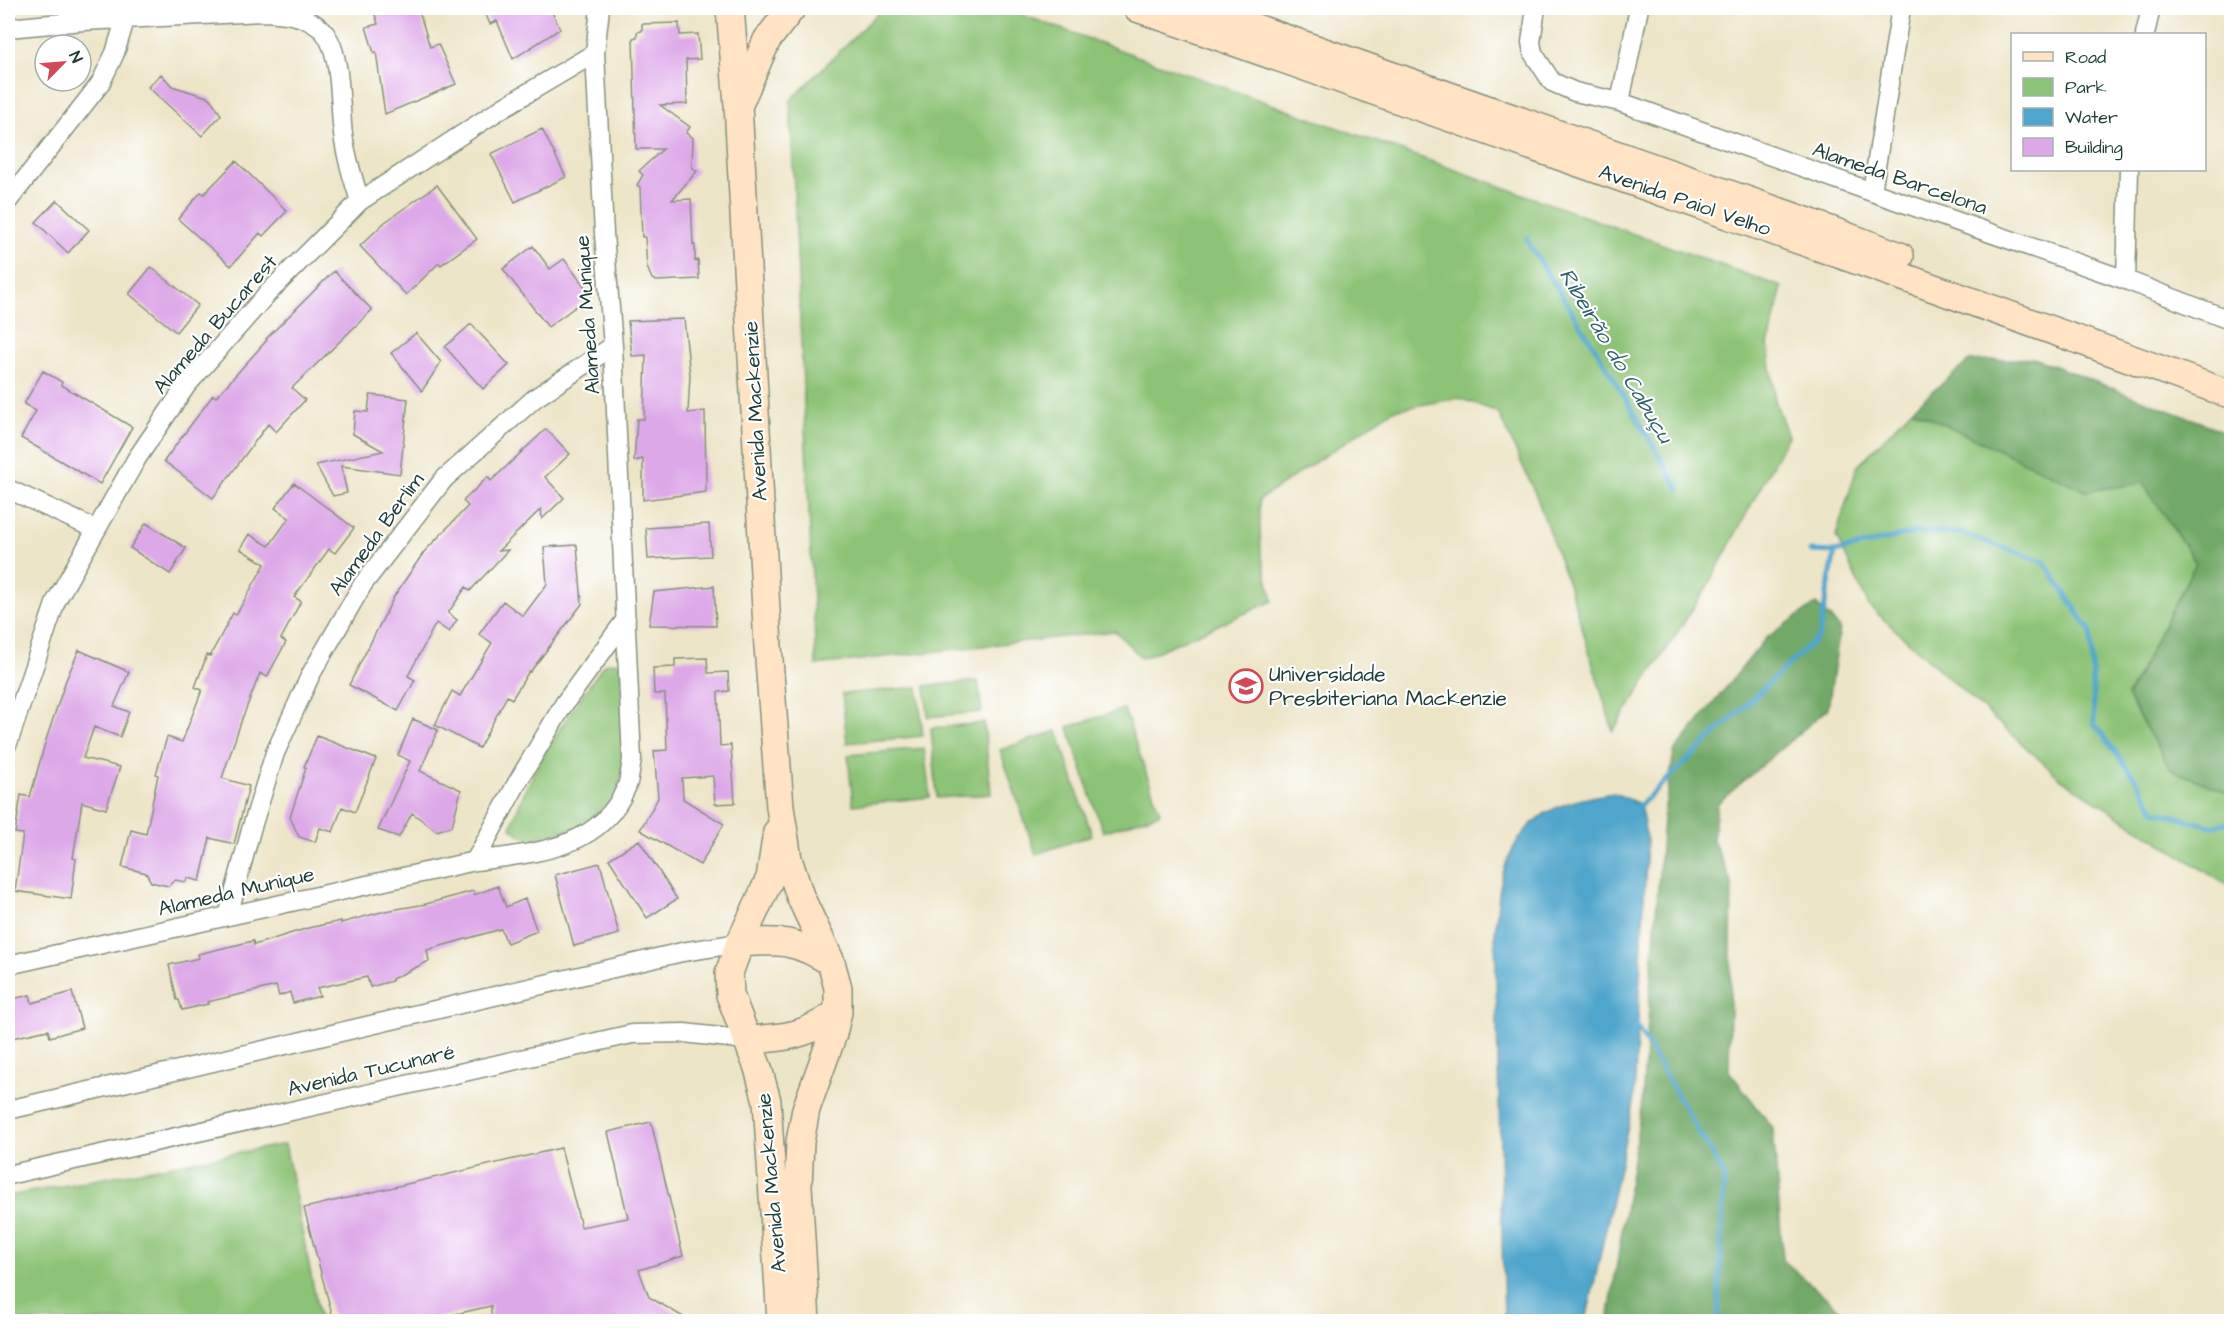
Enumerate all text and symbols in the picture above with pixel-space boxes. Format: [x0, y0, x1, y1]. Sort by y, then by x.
north arrow [33, 33, 93, 93]
legend [2011, 33, 2206, 171]
text: Road [2065, 45, 2106, 70]
text: N [64, 48, 88, 66]
text: Park [2065, 75, 2107, 100]
text: Water [2065, 105, 2118, 130]
street label: Alameda Barcelona [1809, 135, 1991, 222]
text: Building [2065, 135, 2123, 161]
street label: Avenida Paiol Velho [1595, 157, 1775, 244]
street label: Alameda Munique [567, 234, 608, 396]
street label: Alameda Bucarest [147, 248, 285, 400]
water label: Ribeirão do Cabuçu [1551, 263, 1681, 451]
street label: Avenida Mackenzie [736, 320, 775, 502]
street label: Alameda Berlim [322, 466, 431, 602]
place label: Universidade Presbiteriana Mackenzie [1269, 660, 1507, 713]
school or university icon: Universidade Presbiteriana Mackenzie [1228, 668, 1264, 704]
street label: Alameda Munique [155, 859, 317, 924]
street label: Avenida Tucunaré [285, 1037, 458, 1104]
street label: Avenida Mackenzie [749, 1092, 794, 1274]

